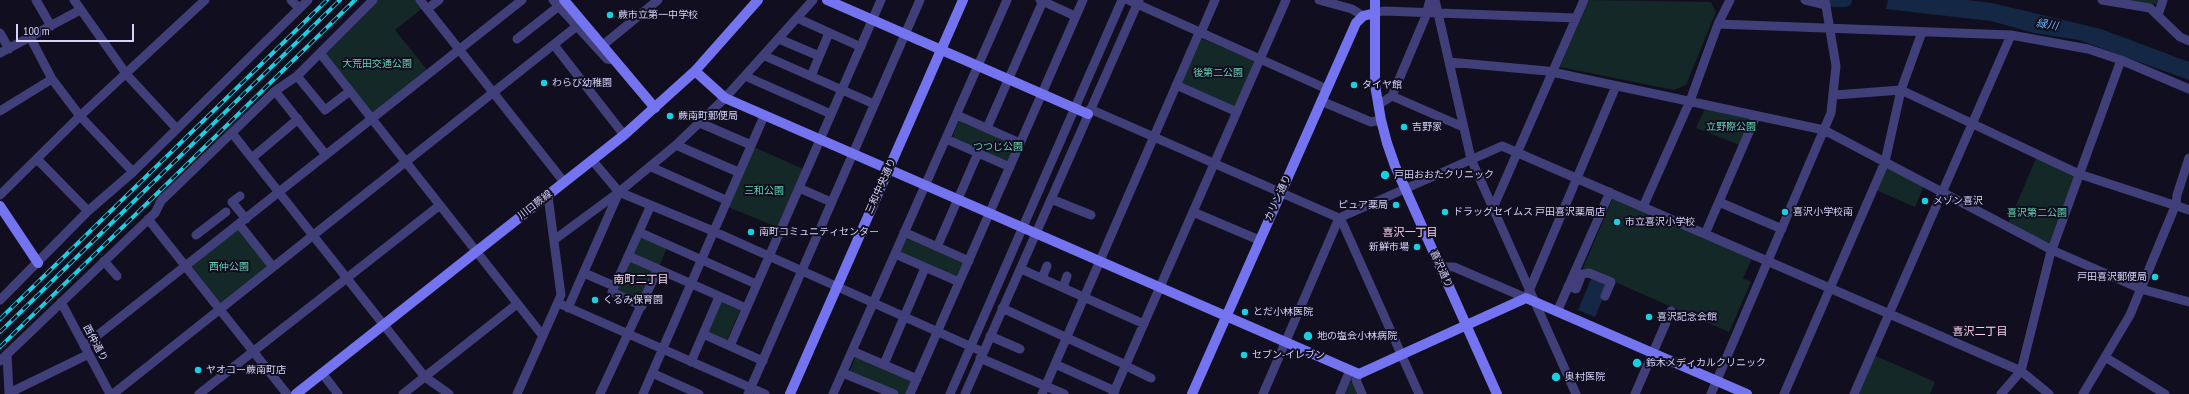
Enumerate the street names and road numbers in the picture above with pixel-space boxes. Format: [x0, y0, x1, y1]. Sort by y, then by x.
street label: 三和中央通り [863, 156, 899, 216]
street label: カリン通り [1262, 173, 1294, 223]
street label: 川口蕨線 [516, 188, 554, 222]
street label: 喜沢通り [1427, 248, 1455, 290]
street label: 西仲通り [80, 323, 110, 363]

